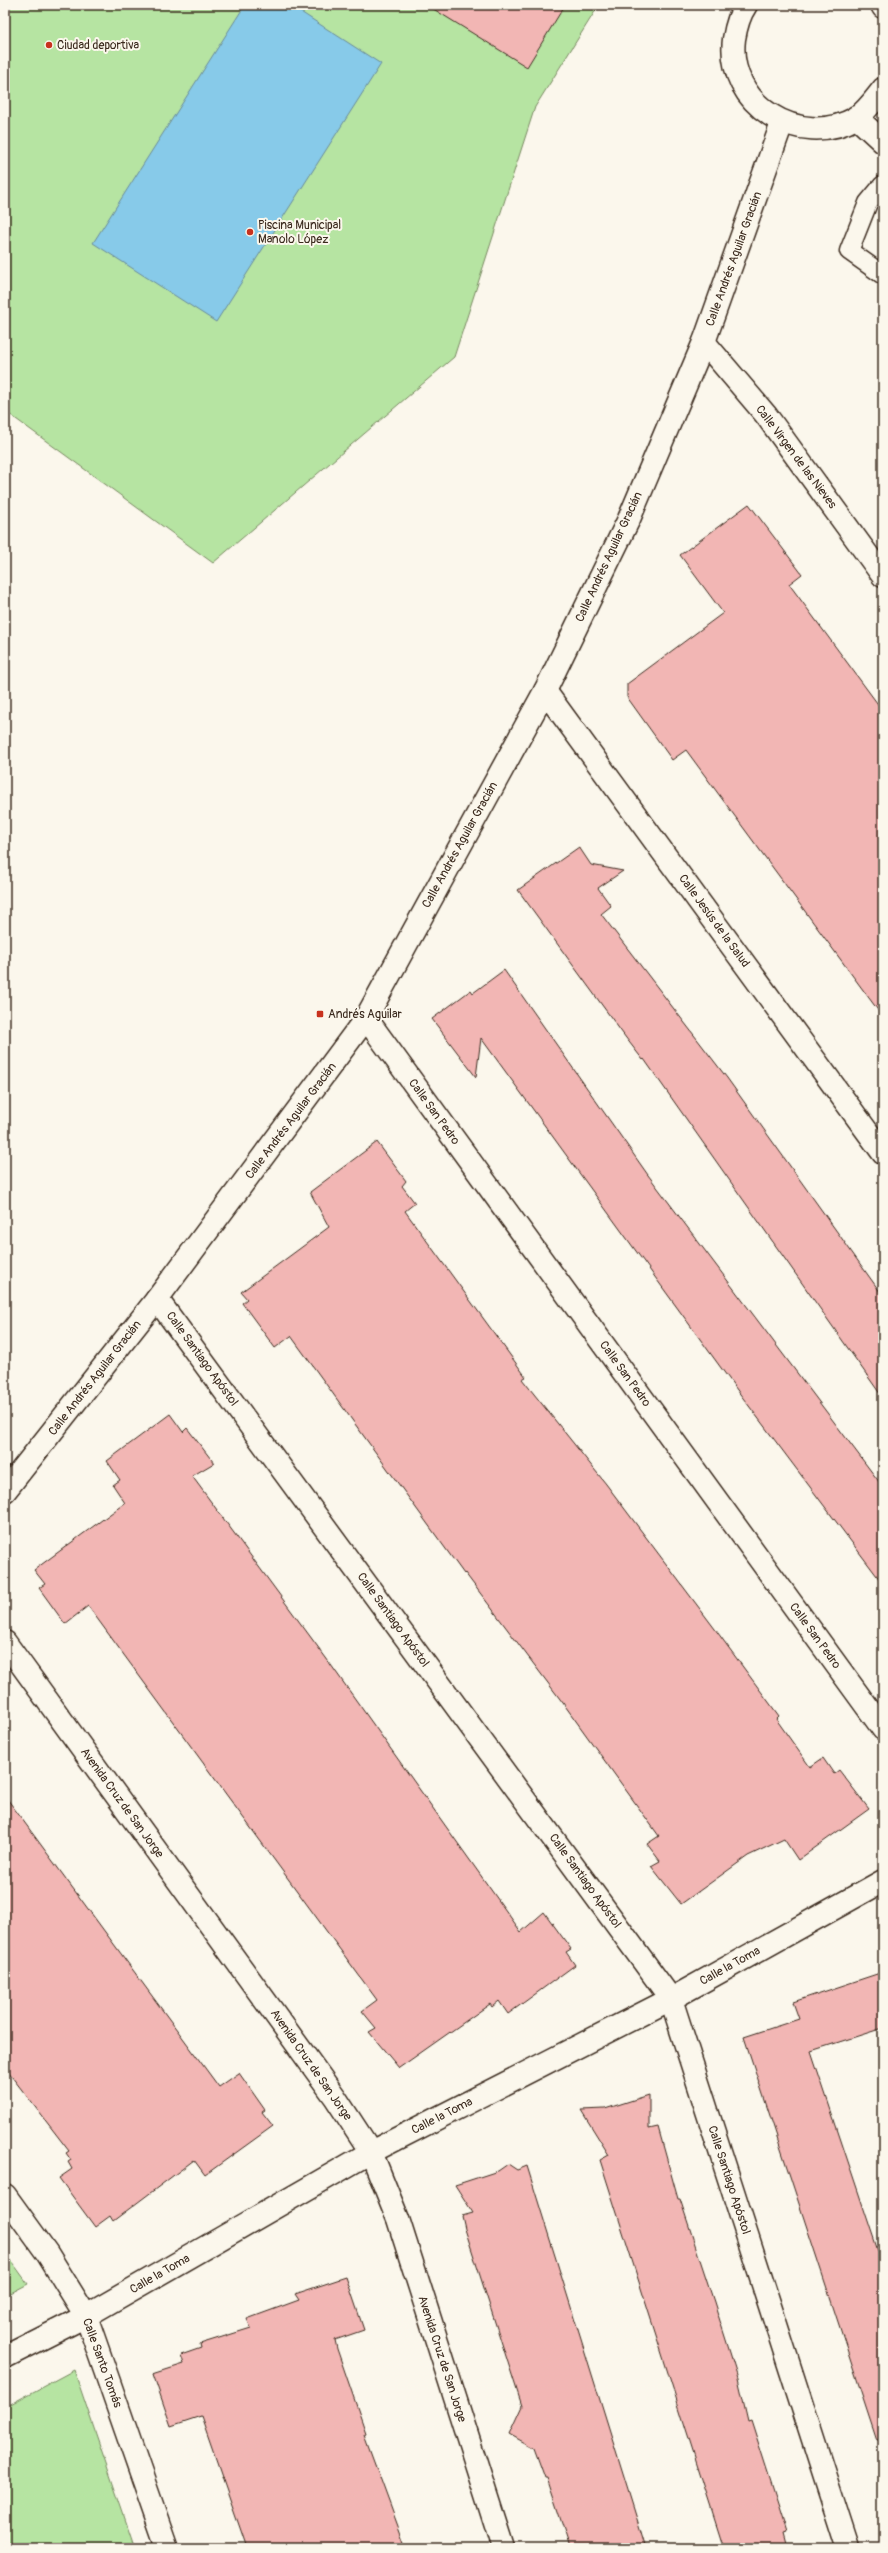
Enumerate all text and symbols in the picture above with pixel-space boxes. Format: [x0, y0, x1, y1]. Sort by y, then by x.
place label: Ciudad deportiva [57, 38, 140, 53]
marker: Ciudad deportiva [44, 40, 54, 50]
street label: Calle Andrés Aguilar Gracián [703, 189, 765, 328]
place label: Piscina Municipal Manolo López [258, 218, 341, 247]
marker: Piscina Municipal Manolo López [245, 227, 255, 237]
street label: Calle Virgen de las Nieves [752, 402, 840, 512]
street label: Calle Andrés Aguilar Gracián [572, 489, 646, 625]
street label: Calle Andrés Aguilar Gracián [419, 779, 501, 911]
street label: Calle Jesús de la Salud [675, 872, 753, 971]
place label: Andrés Aguilar [328, 1007, 403, 1022]
marker: Andrés Aguilar [315, 1009, 325, 1019]
street label: Calle Andrés Aguilar Gracián [242, 1060, 340, 1182]
street label: Calle San Pedro [405, 1076, 463, 1148]
street label: Calle Santiago Apóstol [163, 1309, 241, 1409]
street label: Calle Andrés Aguilar Gracián [45, 1317, 145, 1439]
street label: Calle San Pedro [596, 1338, 654, 1410]
street label: Calle Santiago Apóstol [354, 1570, 432, 1670]
street label: Calle San Pedro [786, 1600, 844, 1672]
street label: Avenida Cruz de San Jorge [77, 1745, 167, 1861]
street label: Calle Santiago Apóstol [546, 1831, 624, 1931]
street label: Calle la Toma [697, 1943, 763, 1989]
street label: Avenida Cruz de San Jorge [267, 2007, 355, 2124]
street label: Calle la Toma [409, 2094, 475, 2138]
street label: Calle Santiago Apóstol [704, 2124, 754, 2236]
street label: Calle la Toma [127, 2251, 193, 2297]
street label: Avenida Cruz de San Jorge [414, 2294, 470, 2424]
street label: Calle Santo Tomás [79, 2316, 125, 2410]

